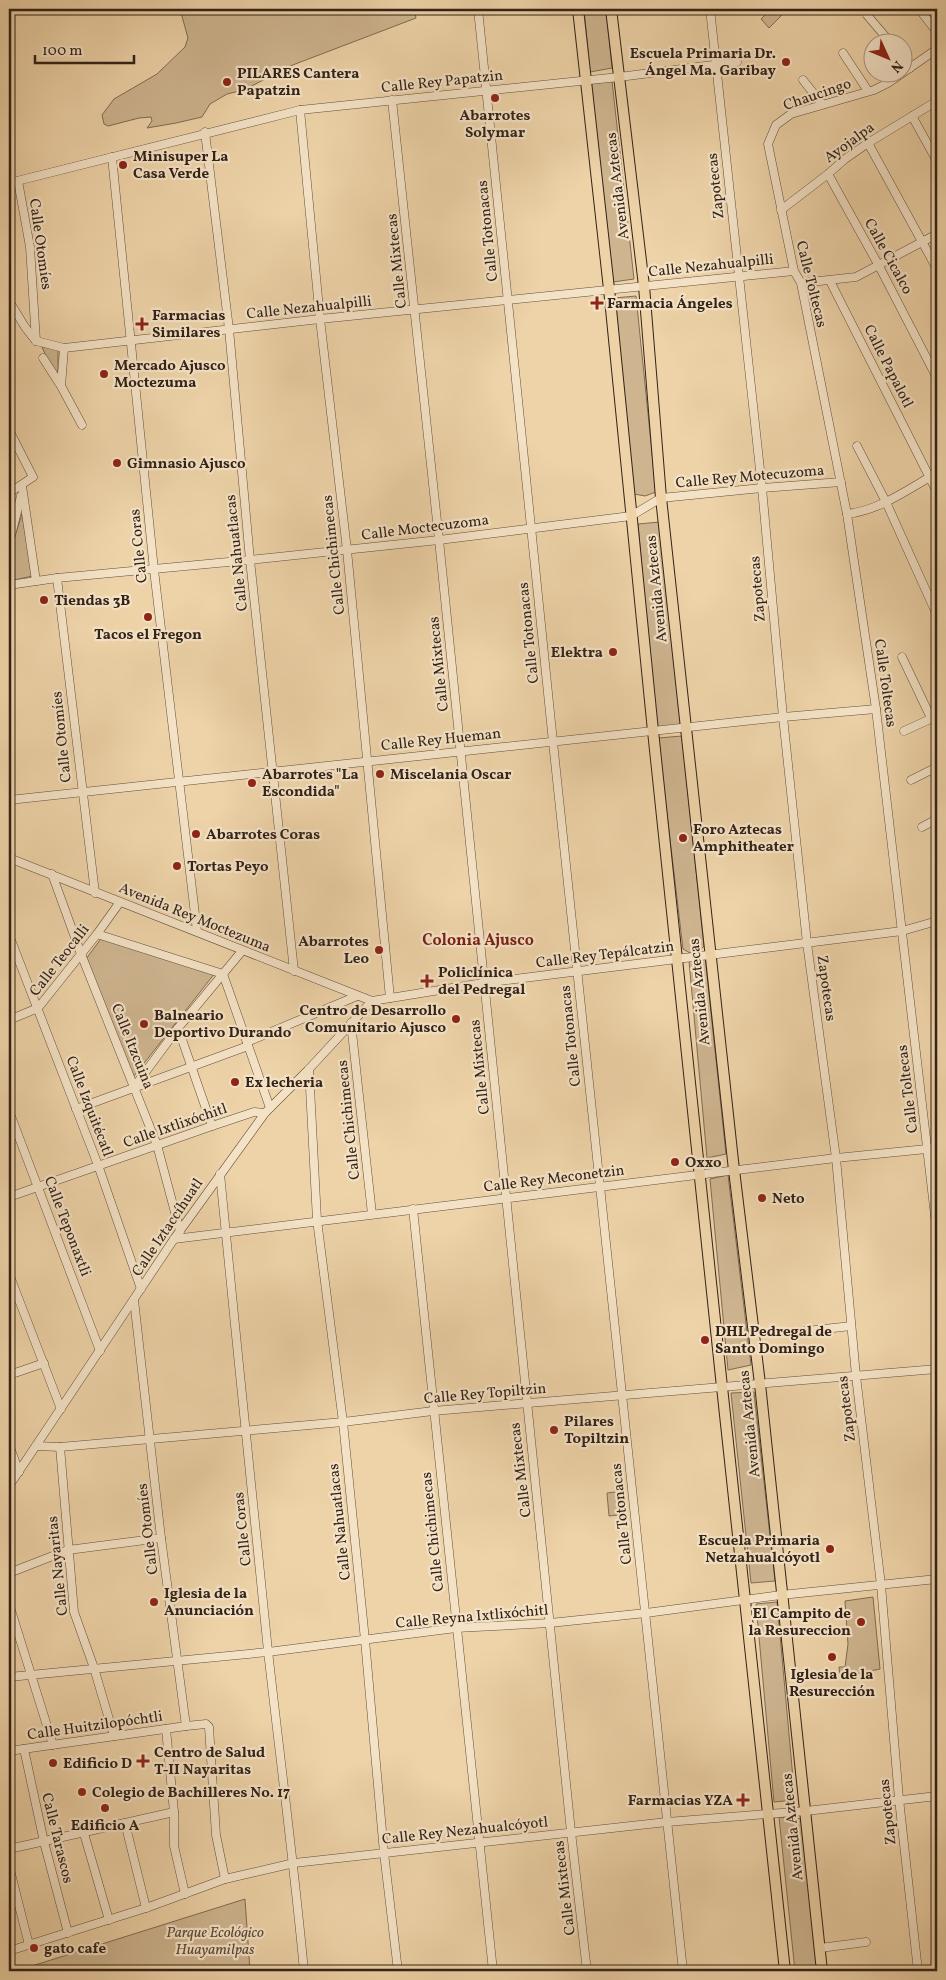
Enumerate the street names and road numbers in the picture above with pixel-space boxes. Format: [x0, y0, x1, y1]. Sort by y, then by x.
street label: Calle Rey Papatzin [380, 66, 504, 99]
street label: Chaucingo [781, 74, 854, 117]
street label: Ayojalpa [820, 118, 879, 169]
street label: Avenida Aztecas [601, 131, 635, 241]
street label: Zapotecas [703, 152, 730, 220]
street label: Calle Totonacas [473, 179, 504, 283]
street label: Calle Otomíes [23, 197, 56, 291]
street label: Calle Mixtecas [382, 212, 413, 309]
street label: Calle Cicalco [858, 215, 917, 299]
street label: Calle Toltecas [790, 239, 831, 330]
street label: Calle Nezahualpilli [648, 249, 775, 283]
street label: Calle Nezahualpilli [246, 291, 373, 325]
street label: Calle Papalotl [858, 321, 918, 412]
street label: Calle Rey Motecuzoma [675, 461, 825, 494]
street label: Calle Nahuatlacas [221, 493, 254, 612]
street label: Calle Chichimecas [318, 494, 351, 616]
street label: Calle Coras [125, 508, 154, 584]
street label: Calle Moctecuzoma [360, 510, 490, 547]
street label: Avenida Aztecas [641, 534, 674, 644]
street label: Zapotecas [745, 555, 772, 623]
street label: Calle Totonacas [514, 581, 545, 685]
street label: Calle Mixtecas [424, 615, 455, 712]
street label: Calle Toltecas [868, 638, 901, 729]
street label: Calle Otomíes [47, 690, 78, 784]
street label: Calle Rey Hueman [380, 724, 502, 757]
street label: Avenida Rey Moctezuma [115, 878, 273, 958]
street label: Calle Teocalli [25, 920, 95, 1001]
street label: Calle Rey Tepálcatzin [535, 937, 676, 974]
street label: Avenida Aztecas [684, 937, 717, 1047]
street label: Zapotecas [811, 954, 841, 1023]
street label: Calle Totonacas [556, 984, 587, 1088]
street label: Calle Itzcuina [105, 1001, 158, 1092]
street label: Calle Mixtecas [465, 1018, 496, 1115]
street label: Calle Toltecas [893, 1043, 924, 1134]
street label: Calle Izquitécatl [60, 1053, 117, 1160]
street label: Calle Chichimecas [333, 1059, 366, 1181]
street label: Calle Ixtlixóchitl [121, 1099, 230, 1154]
street label: Calle Rey Meconetzin [483, 1160, 626, 1199]
street label: Calle Teponaxtli [38, 1173, 95, 1280]
street label: Calle Iztaccíhuatl [128, 1175, 209, 1281]
street label: Avenida Aztecas [734, 1369, 767, 1479]
street label: Zapotecas [833, 1375, 862, 1443]
street label: Calle Rey Topiltzin [423, 1379, 547, 1410]
street label: Calle Mixtecas [505, 1421, 538, 1518]
street label: Calle Nahuatlacas [324, 1462, 357, 1581]
street label: Calle Totonacas [607, 1462, 638, 1566]
street label: Calle Chichimecas [417, 1471, 450, 1593]
street label: Calle Otomíes [132, 1482, 165, 1576]
street label: Calle Coras [229, 1491, 258, 1567]
street label: Calle Nayaritas [43, 1515, 74, 1617]
street label: Calle Reyna Ixtlixóchitl [395, 1600, 549, 1635]
street label: Calle Huitzilopóchtli [26, 1707, 164, 1746]
street label: Avenida Aztecas [777, 1772, 810, 1882]
street label: Zapotecas [875, 1778, 902, 1846]
street label: Calle Tarascos [35, 1791, 78, 1886]
street label: Calle Rey Nezahualcóyotl [381, 1812, 549, 1851]
street label: Calle Mixtecas [549, 1839, 582, 1936]

